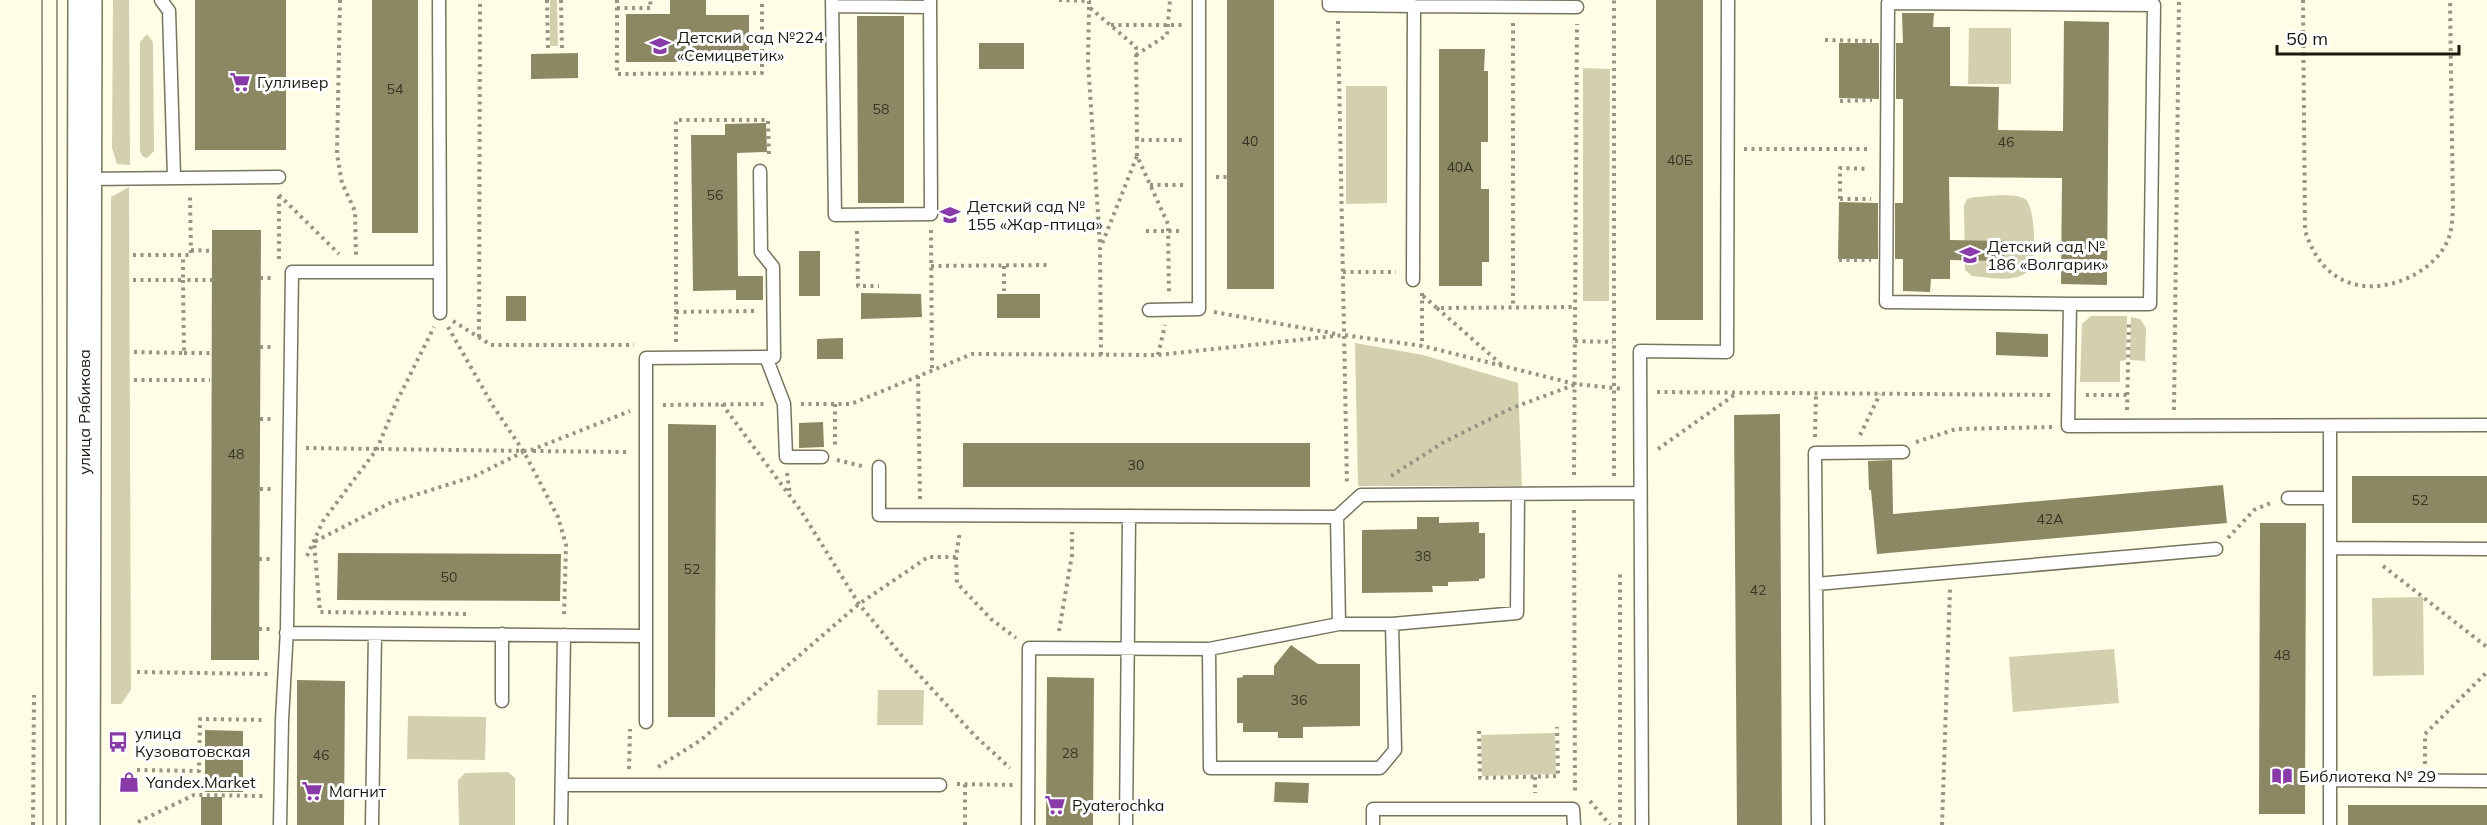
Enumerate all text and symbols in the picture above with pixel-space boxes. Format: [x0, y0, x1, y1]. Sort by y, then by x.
scale bar [2277, 18, 2458, 56]
place label: Детский сад №224 «Семицветик» [677, 27, 824, 65]
text: 50 m [2286, 27, 2328, 50]
school or university icon: Детский сад №224 «Семицветик» [648, 34, 672, 58]
supermarket icon: Гулливер [228, 70, 252, 94]
place label: Гулливер [257, 72, 329, 92]
house number: 54 [387, 80, 404, 98]
house number: 58 [873, 100, 889, 118]
house number: 40 [1242, 132, 1258, 150]
house number: 46 [1998, 133, 2014, 151]
house number: 40Б [1667, 151, 1693, 169]
house number: 40А [1446, 158, 1474, 176]
house number: 56 [707, 186, 723, 204]
place label: Детский сад № 155 «Жар-птица» [967, 196, 1103, 234]
school or university icon: Детский сад № 155 «Жар-птица» [938, 203, 962, 227]
place label: Детский сад № 186 «Волгарик» [1987, 236, 2108, 274]
school or university icon: Детский сад № 186 «Волгарик» [1958, 243, 1982, 267]
street label: улица Рябикова [74, 349, 94, 475]
house number: 48 [228, 445, 244, 463]
house number: 30 [1128, 456, 1144, 474]
house number: 52 [2412, 491, 2428, 509]
house number: 42А [2036, 510, 2064, 528]
house number: 38 [1415, 547, 1431, 565]
house number: 52 [684, 560, 700, 578]
house number: 50 [441, 568, 457, 586]
house number: 42 [1750, 581, 1766, 599]
house number: 48 [2274, 646, 2290, 664]
house number: 36 [1291, 691, 1307, 709]
place label: улица Кузоватовская [135, 723, 251, 761]
bus stop icon: улица Кузоватовская [106, 730, 130, 754]
house number: 28 [1062, 744, 1078, 762]
house number: 46 [313, 746, 329, 764]
library icon: Библиотека № 29 [2270, 764, 2294, 788]
place label: Библиотека № 29 [2299, 766, 2436, 786]
shop icon: Yandex.Market [117, 770, 141, 794]
place label: Yandex.Market [145, 772, 256, 792]
supermarket icon: Магнит [300, 779, 324, 803]
place label: Магнит [329, 781, 387, 801]
supermarket icon: Pyaterochka [1043, 793, 1067, 817]
place label: Pyaterochka [1072, 795, 1164, 815]

